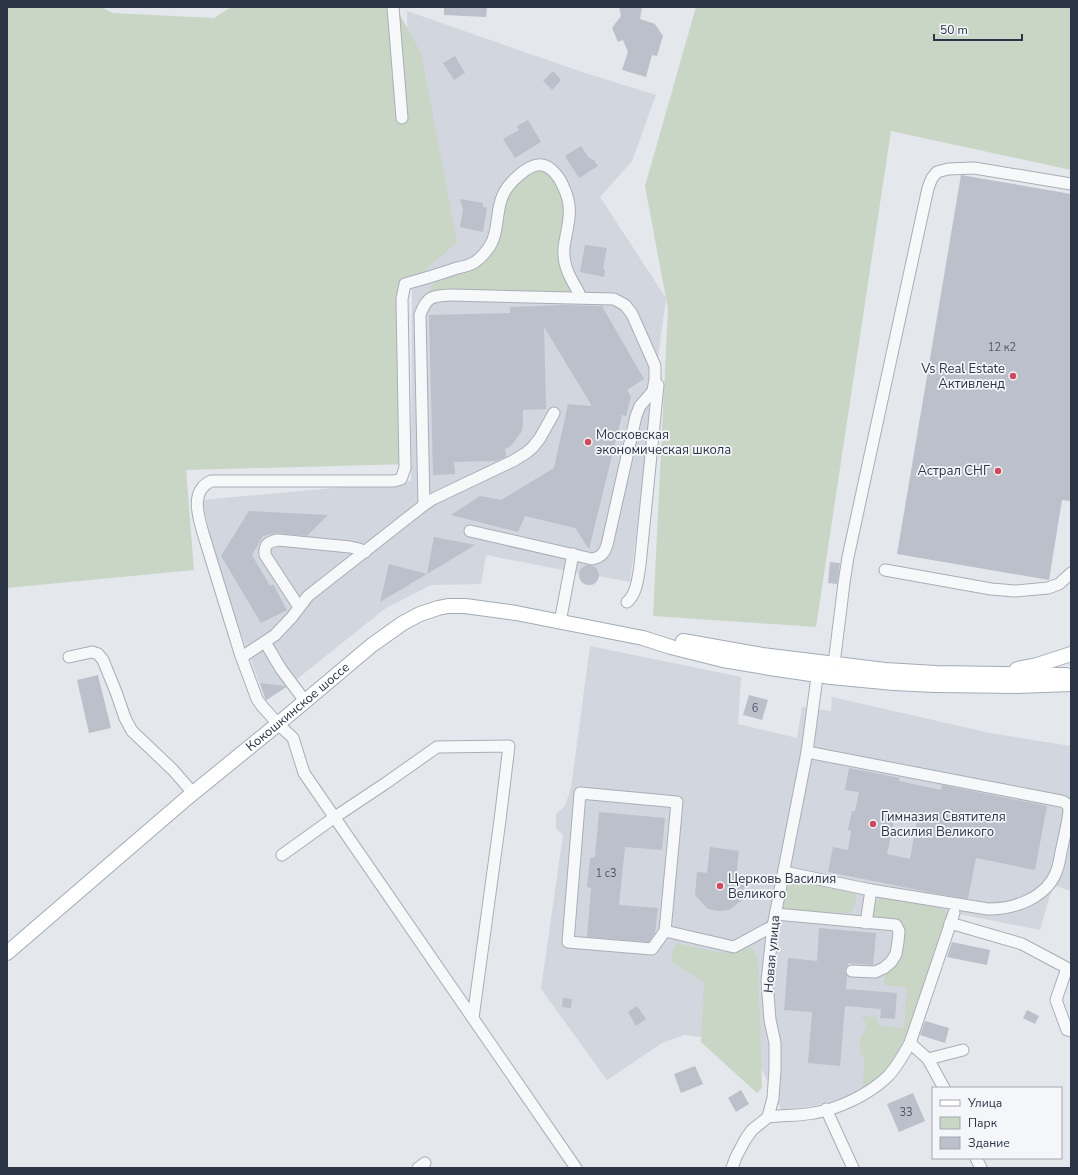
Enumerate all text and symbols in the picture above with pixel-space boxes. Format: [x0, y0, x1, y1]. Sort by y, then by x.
scale bar [934, 16, 1022, 42]
text: 50 m [940, 22, 968, 38]
house number: 12 к2 [988, 340, 1016, 355]
place label: Vs Real Estate Активленд [920, 360, 1005, 393]
marker: Vs Real Estate Активленд [1008, 371, 1018, 381]
place label: Московская экономическая школа [596, 426, 731, 459]
marker: Московская экономическая школа [583, 437, 593, 447]
place label: Астрал СНГ [917, 462, 990, 480]
marker: Астрал СНГ [993, 466, 1003, 476]
street label: Кокошкинское шоссе [242, 658, 354, 756]
house number: 6 [752, 701, 759, 716]
place label: Гимназия Святителя Василия Великого [881, 808, 1006, 841]
marker: Гимназия Святителя Василия Великого [868, 819, 878, 829]
house number: 1 с3 [595, 866, 617, 881]
place label: Церковь Василия Великого [728, 870, 836, 903]
marker: Церковь Василия Великого [715, 881, 725, 891]
street label: Новая улица [760, 914, 784, 994]
legend [932, 1087, 1062, 1159]
text: Улица [967, 1095, 1002, 1111]
house number: 33 [899, 1105, 913, 1120]
text: Парк [968, 1115, 998, 1131]
text: Здание [968, 1135, 1010, 1151]

